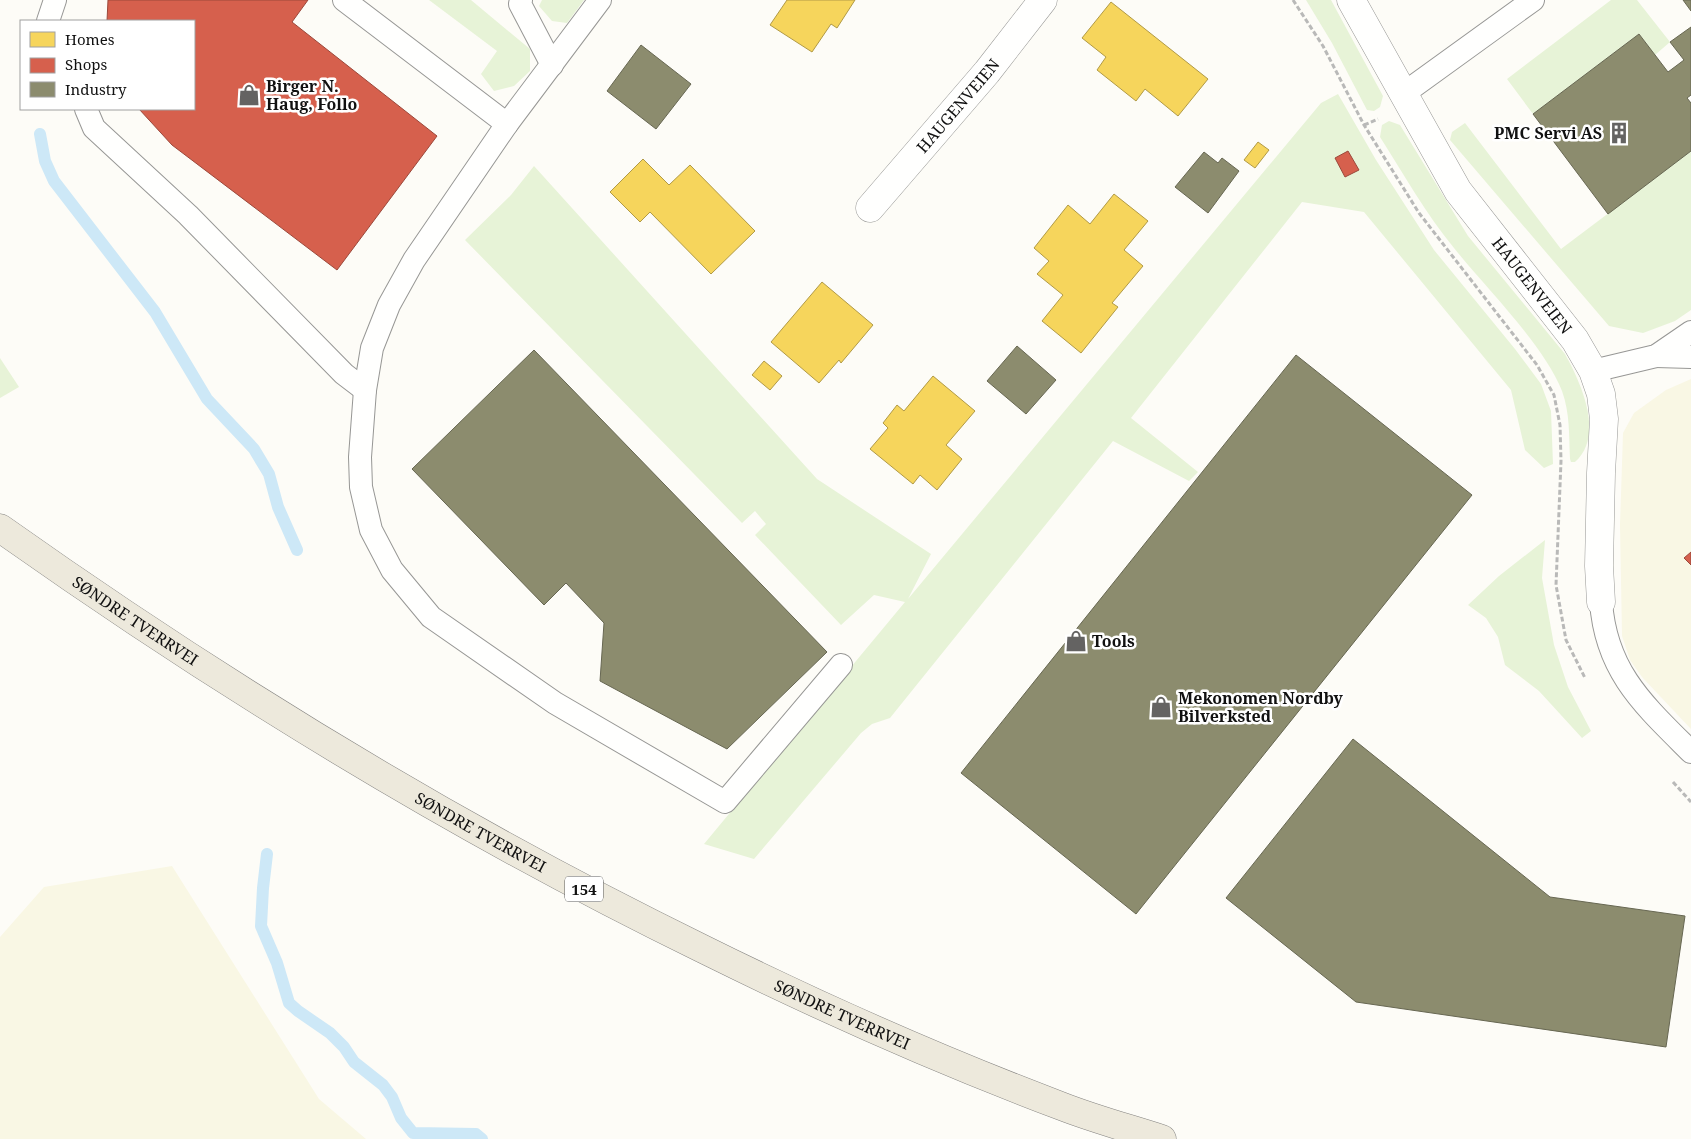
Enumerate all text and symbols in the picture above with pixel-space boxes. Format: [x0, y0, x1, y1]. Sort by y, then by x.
legend [20, 20, 195, 110]
text: Homes [65, 29, 115, 49]
text: Shops [65, 54, 108, 74]
street label: HAUGENVEIEN [911, 54, 1005, 157]
place label: Birger N. Haug, Follo [266, 75, 358, 115]
text: Industry [65, 79, 127, 99]
shop icon: Birger N. Haug, Follo [236, 82, 262, 108]
building icon: PMC Servi AS [1606, 120, 1632, 146]
place label: PMC Servi AS [1494, 122, 1602, 144]
street label: HAUGENVEIEN [1487, 232, 1577, 338]
street label: SØNDRE TVERRVEI [68, 571, 203, 671]
shop icon: Tools [1063, 628, 1089, 654]
place label: Tools [1092, 630, 1135, 652]
place label: Mekonomen Nordby Bilverksted [1178, 687, 1344, 727]
shop icon: Mekonomen Nordby Bilverksted [1148, 694, 1174, 720]
street label: SØNDRE TVERRVEI [411, 787, 550, 878]
road number: 154 [565, 876, 603, 902]
street label: SØNDRE TVERRVEI [771, 974, 913, 1055]

